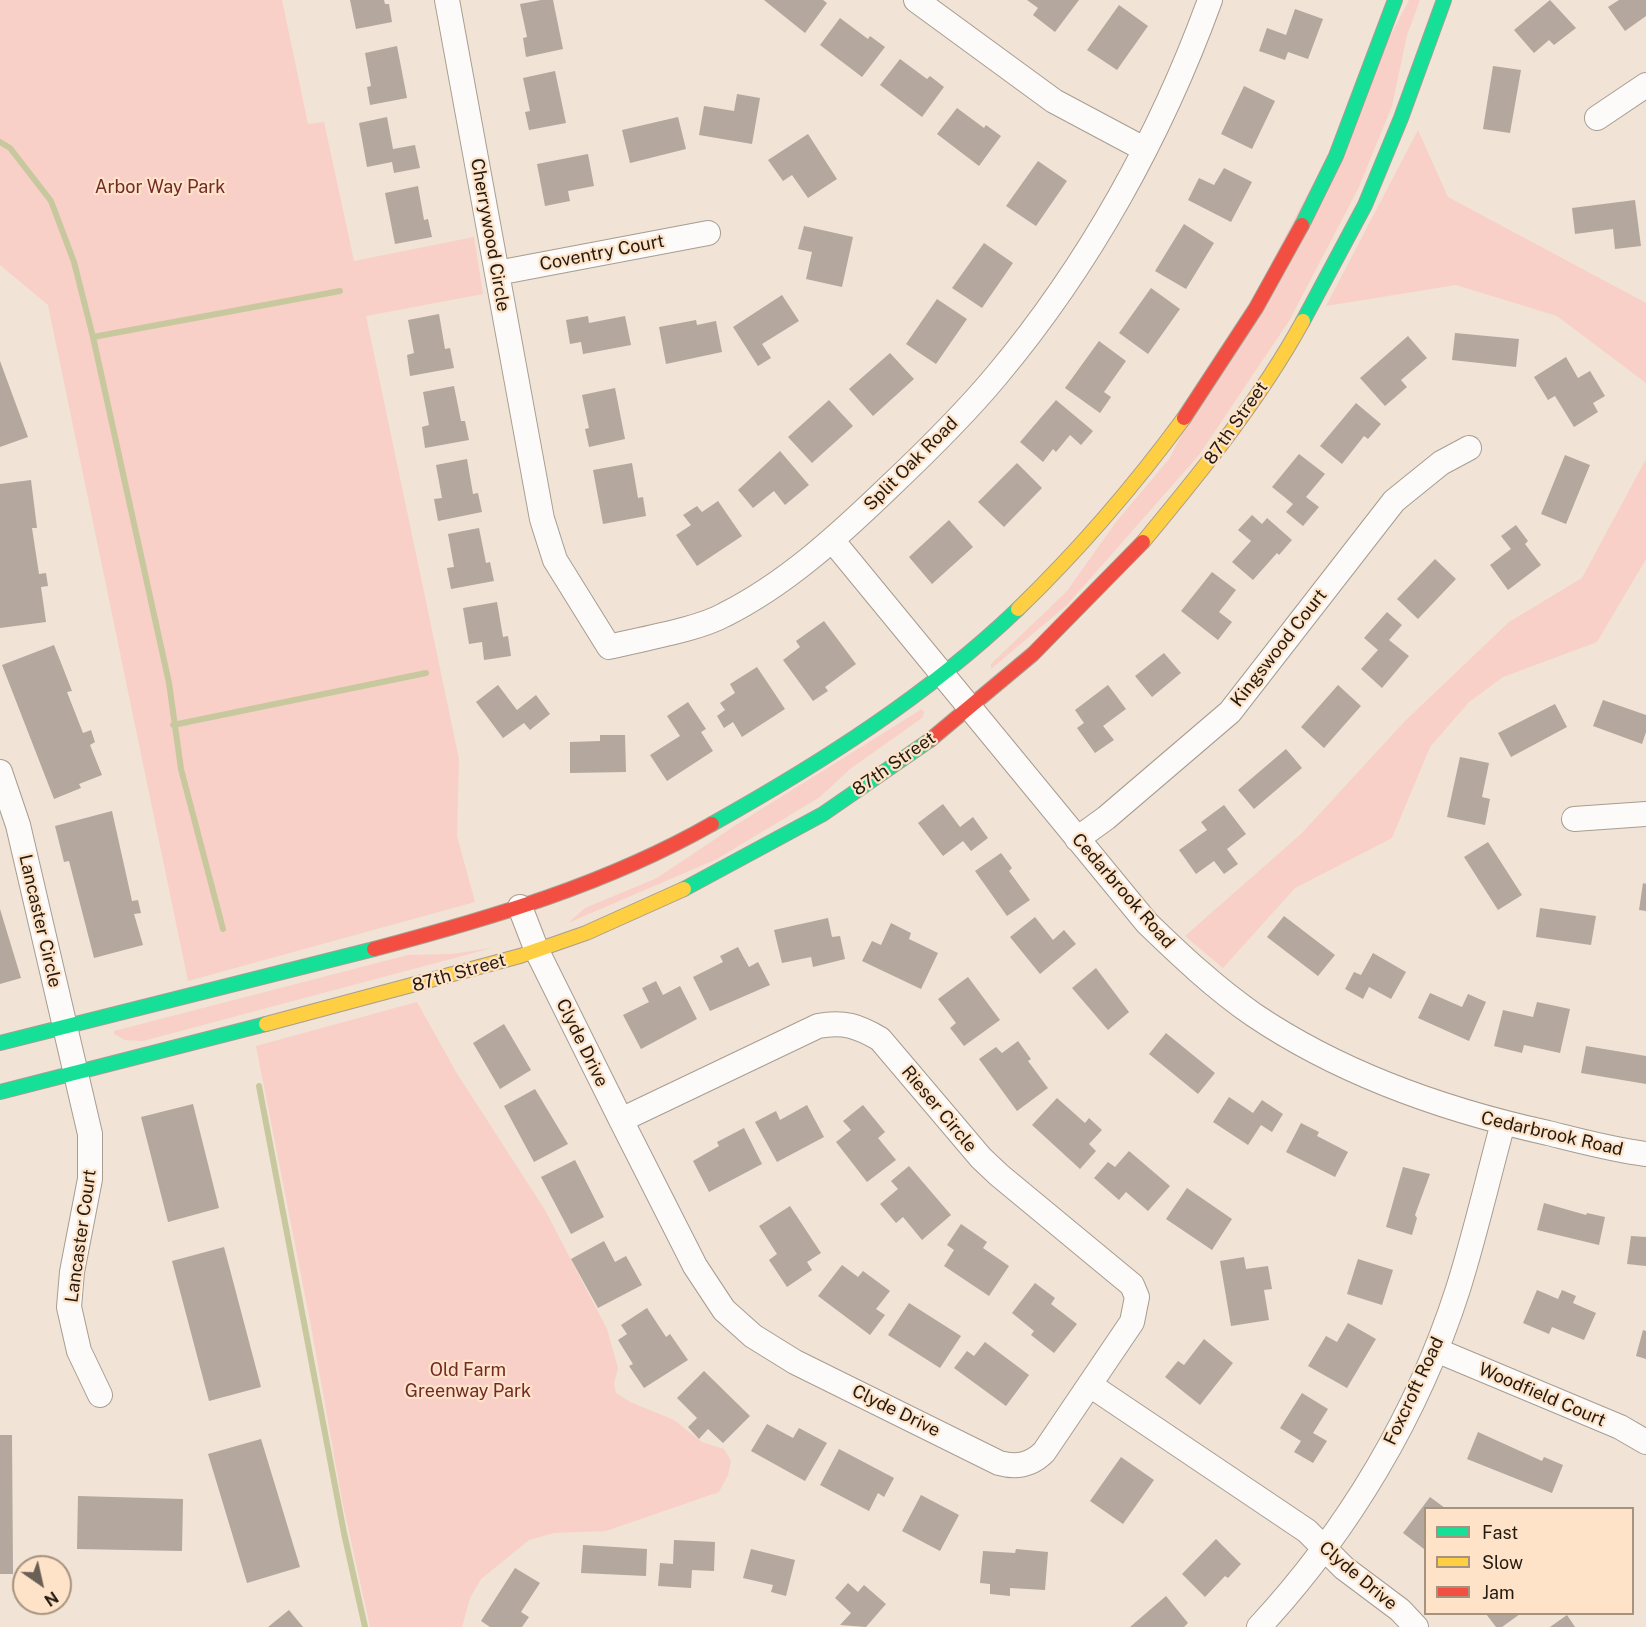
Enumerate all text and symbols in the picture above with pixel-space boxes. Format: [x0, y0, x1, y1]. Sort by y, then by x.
street label: Cherrywood Circle [466, 157, 514, 313]
park label: Arbor Way Park [95, 176, 225, 198]
street label: Coventry Court [538, 230, 666, 276]
street label: 87th Street [1199, 377, 1273, 469]
street label: Split Oak Road [860, 413, 962, 515]
street label: Kingswood Court [1226, 585, 1332, 711]
street label: 87th Street [848, 727, 940, 801]
street label: Cedarbrook Road [1067, 829, 1179, 953]
street label: Lancaster Circle [14, 852, 66, 990]
street label: 87th Street [410, 949, 508, 997]
street label: Clyde Drive [551, 995, 613, 1091]
street label: Rieser Circle [897, 1061, 981, 1157]
street label: Cedarbrook Road [1479, 1107, 1625, 1161]
street label: Lancaster Court [61, 1168, 101, 1304]
street label: Foxcroft Road [1380, 1334, 1448, 1448]
street label: Woodfield Court [1475, 1358, 1609, 1432]
park label: Old Farm Greenway Park [405, 1359, 531, 1402]
street label: Clyde Drive [848, 1380, 944, 1442]
legend [1424, 1507, 1634, 1615]
text: Fast [1482, 1522, 1518, 1543]
street label: Clyde Drive [1315, 1537, 1401, 1615]
text: Slow [1482, 1552, 1523, 1573]
north arrow [12, 1555, 72, 1615]
text: Jam [1482, 1582, 1515, 1603]
text: N [41, 1587, 62, 1610]

